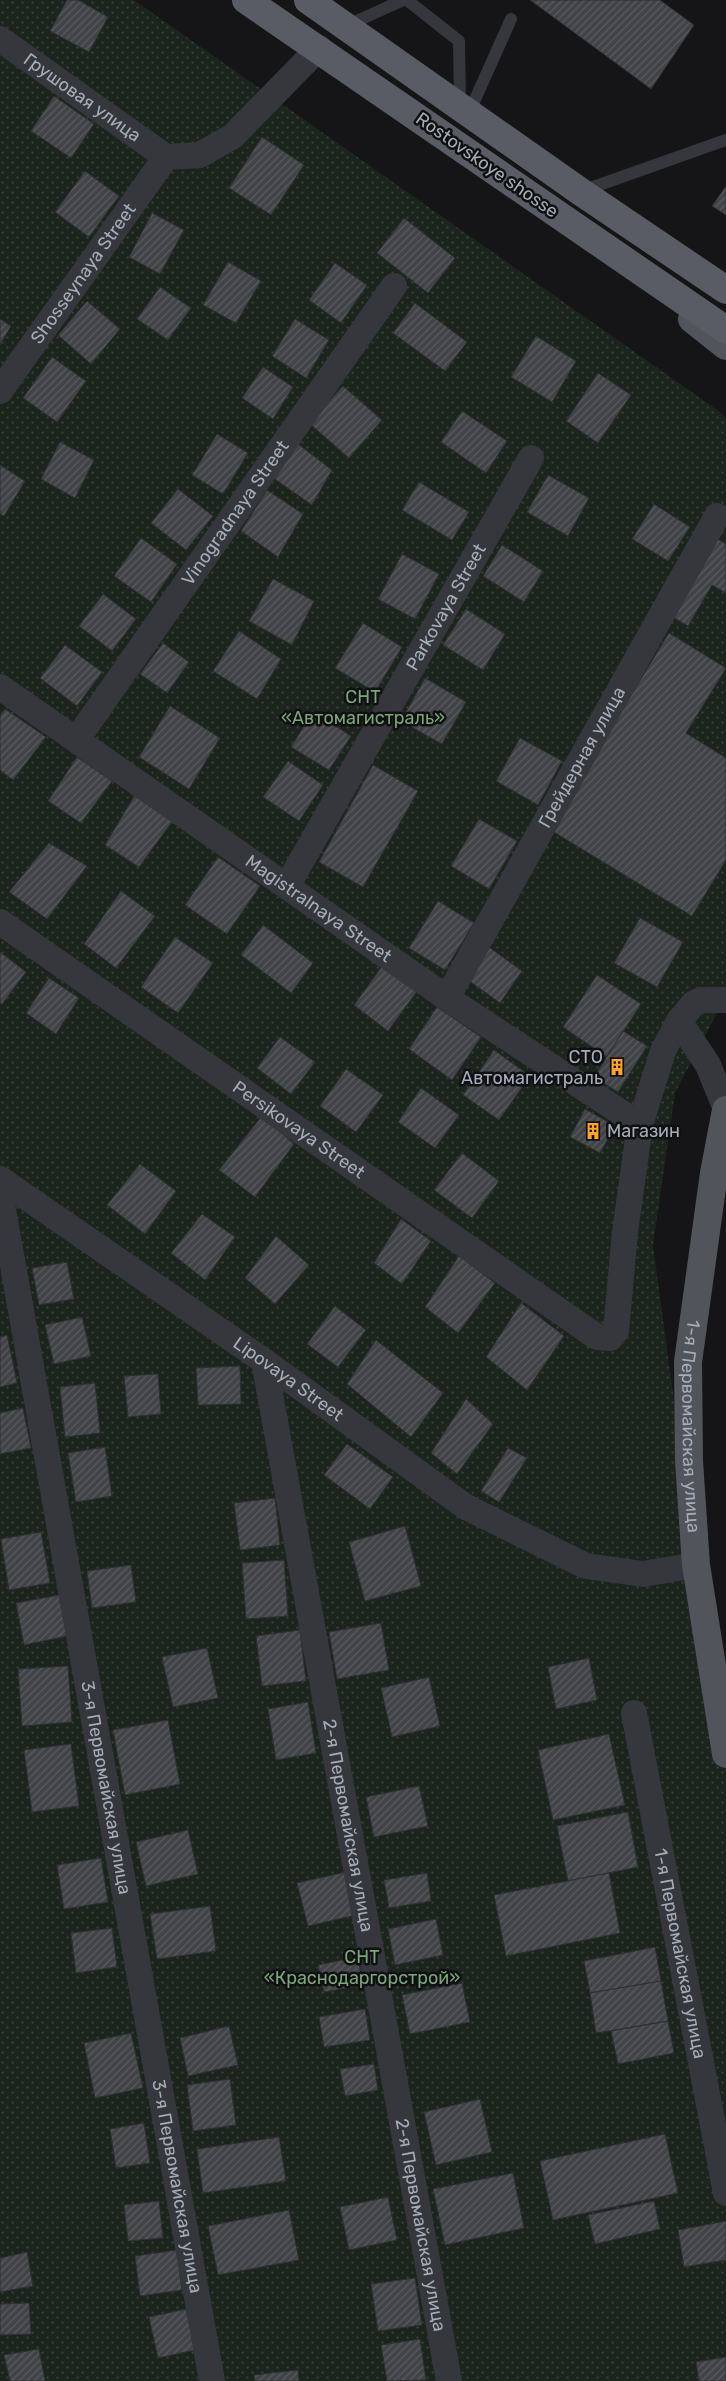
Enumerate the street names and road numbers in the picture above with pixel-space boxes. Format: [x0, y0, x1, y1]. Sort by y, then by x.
street label: Грушовая улица [19, 48, 145, 147]
street label: Rostovskoye shosse [412, 108, 562, 222]
street label: Shosseynaya Street [26, 199, 141, 348]
street label: Vinogradnaya Street [177, 436, 294, 590]
street label: Parkovaya Street [401, 540, 491, 674]
street label: Грейдерная улица [534, 683, 630, 832]
street label: Magistralnaya Street [241, 850, 396, 967]
street label: Persikovaya Street [228, 1076, 369, 1183]
street label: 1-я Первомайская улица [677, 1318, 705, 1533]
street label: Lipovaya Street [229, 1332, 348, 1426]
street label: 3-я Первомайская улица [76, 1679, 136, 1896]
street label: 2-я Первомайская улица [318, 1717, 378, 1934]
street label: 1-я Первомайская улица [649, 1847, 711, 2061]
street label: 3-я Первомайская улица [147, 2078, 207, 2295]
street label: 2-я Первомайская улица [391, 2117, 451, 2333]

